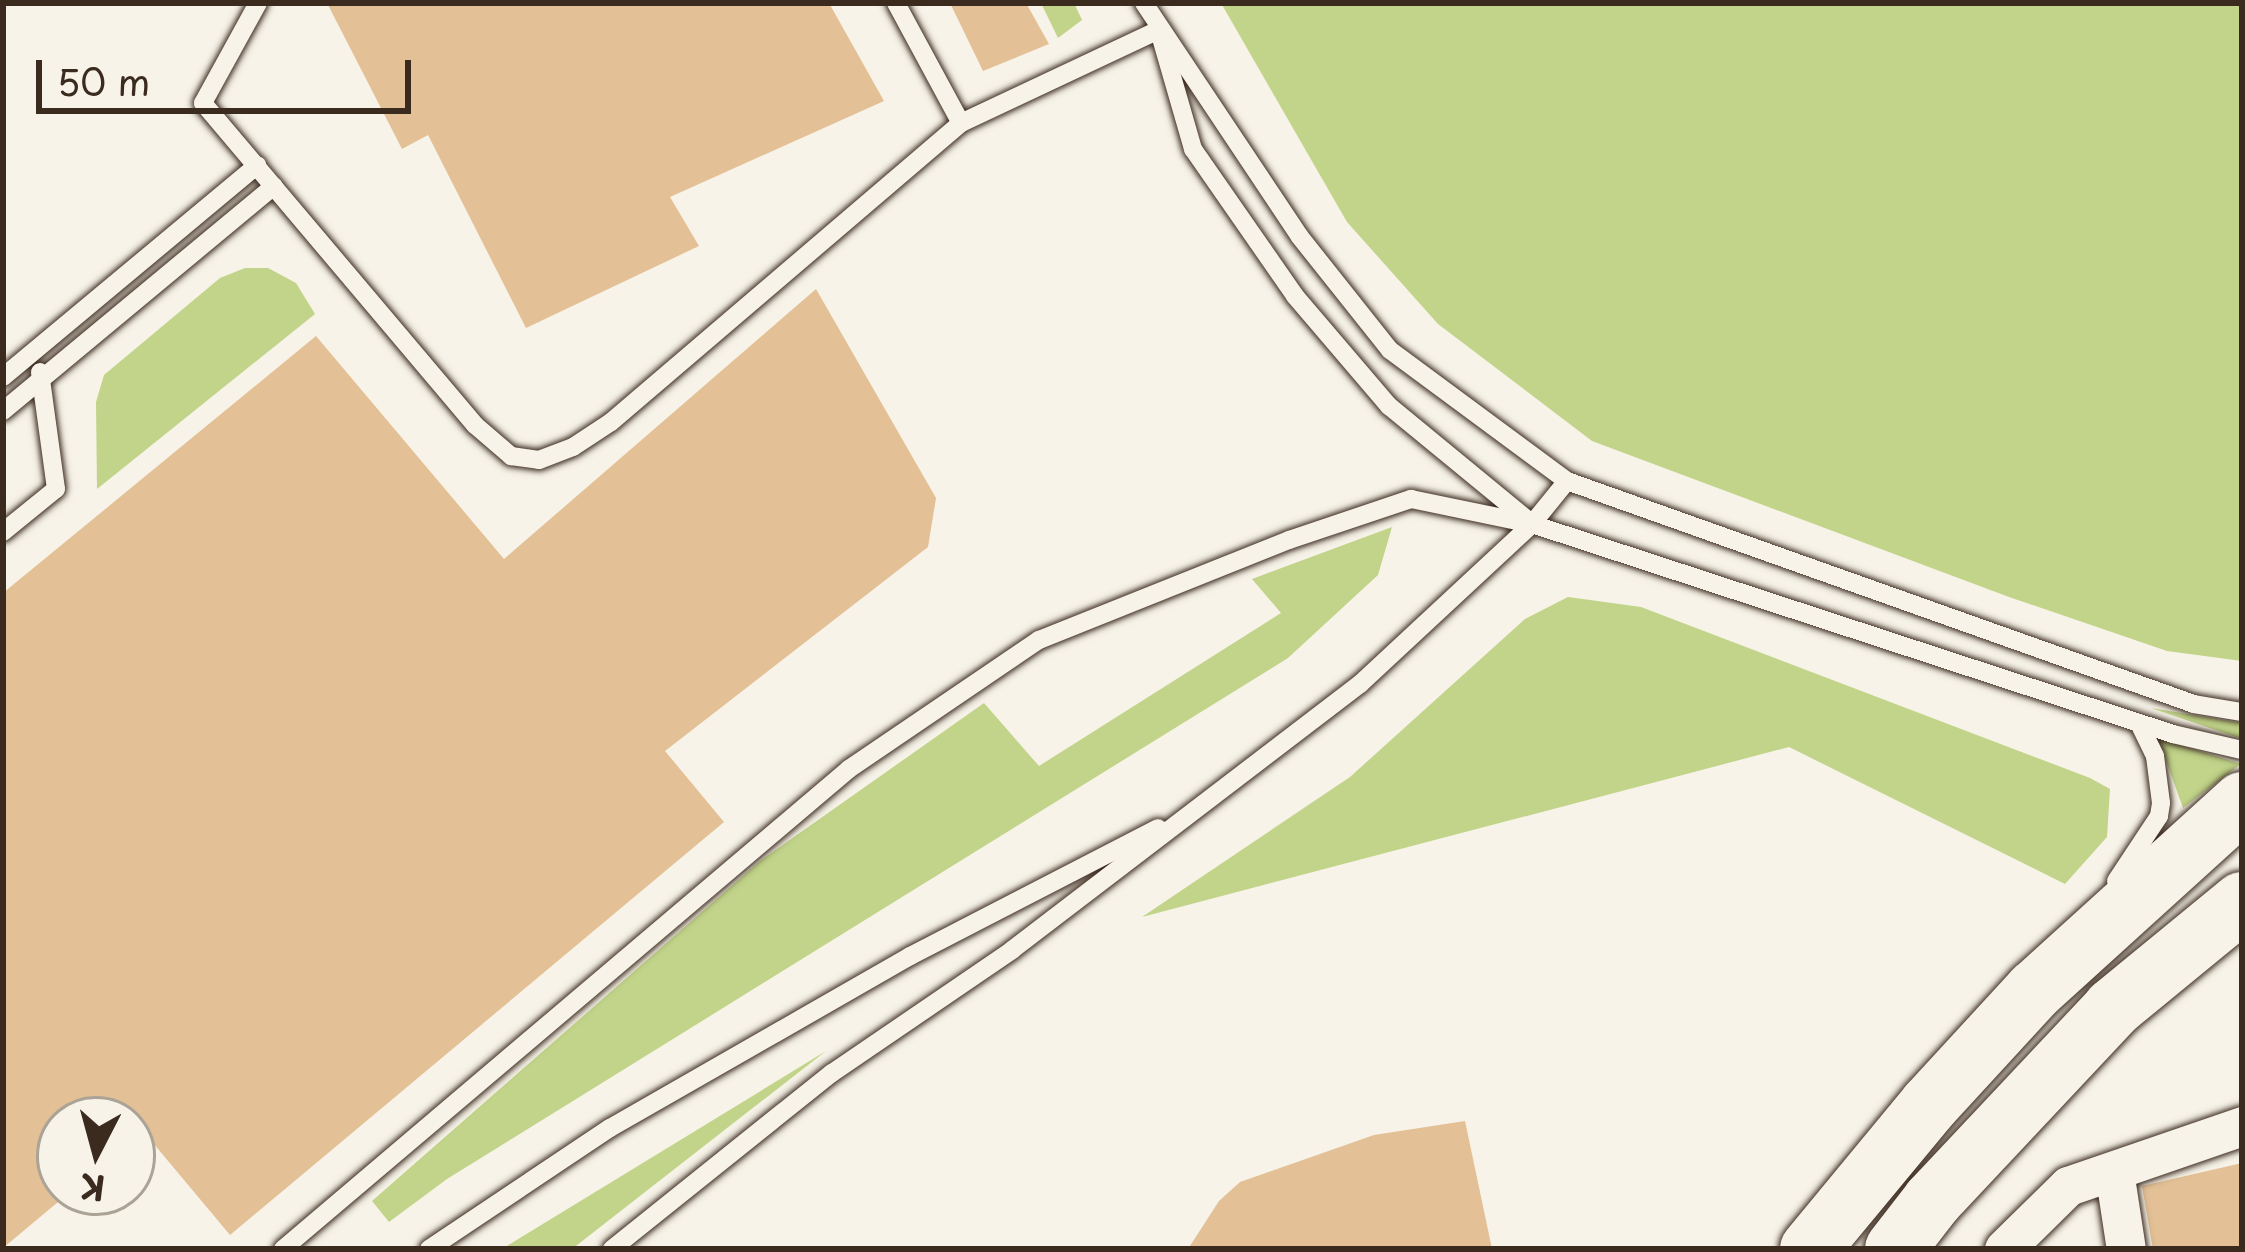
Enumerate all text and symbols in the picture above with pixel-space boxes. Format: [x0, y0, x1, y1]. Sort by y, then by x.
scale bar [42, 36, 417, 110]
text: 50 m [57, 54, 150, 108]
north arrow [36, 1096, 156, 1216]
text: K [78, 1163, 107, 1215]

